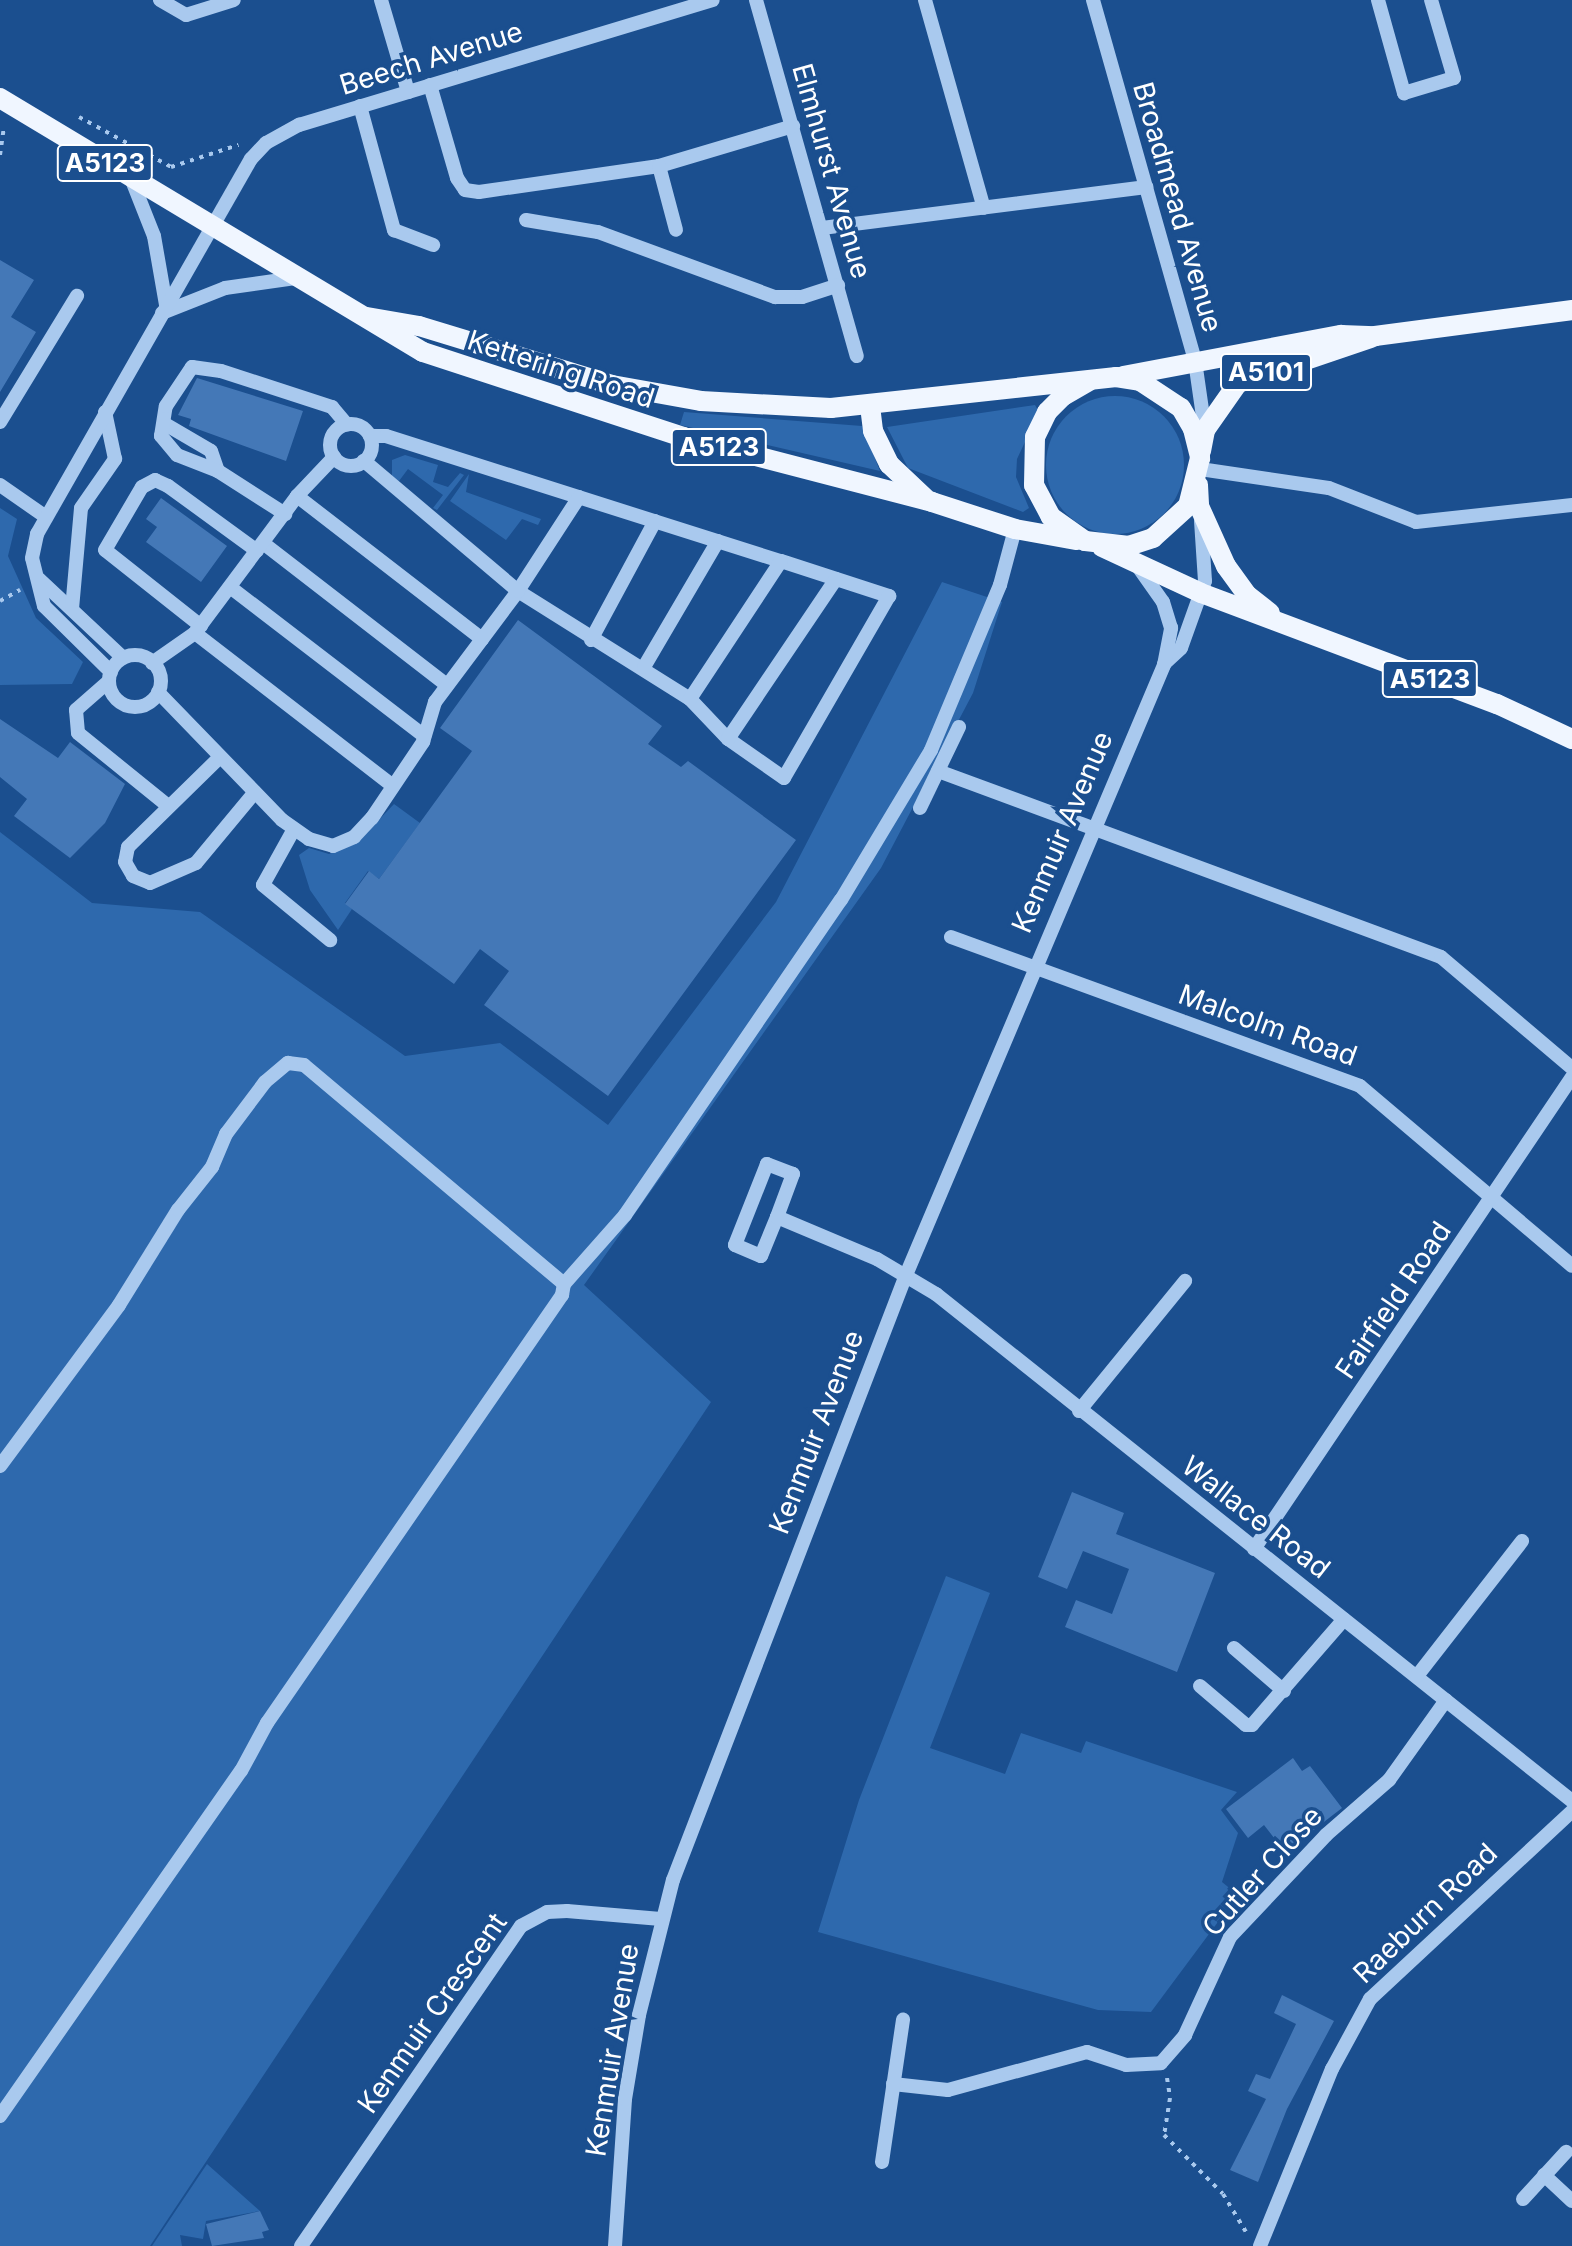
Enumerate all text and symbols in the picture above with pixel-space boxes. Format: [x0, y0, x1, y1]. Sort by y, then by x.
street label: Beech Avenue [335, 14, 527, 102]
street label: Elmhurst Avenue [785, 60, 879, 282]
street label: Broadmead Avenue [1126, 78, 1230, 336]
road number: A5123 [55, 141, 155, 185]
street label: Kettering Road [463, 323, 659, 415]
road number: A5101 [1220, 350, 1312, 394]
road number: A5123 [669, 425, 769, 469]
road number: A5123 [1380, 657, 1480, 701]
street label: Kenmuir Avenue [1004, 726, 1120, 938]
street label: Malcolm Road [1174, 977, 1362, 1073]
street label: Fairfield Road [1328, 1215, 1458, 1385]
street label: Kenmuir Avenue [762, 1326, 870, 1538]
street label: Wallace Road [1175, 1449, 1337, 1585]
street label: Cutler Close [1195, 1799, 1329, 1943]
street label: Raeburn Road [1346, 1836, 1504, 1990]
street label: Kenmuir Crescent [350, 1906, 514, 2120]
street label: Kenmuir Avenue [579, 1941, 645, 2159]

